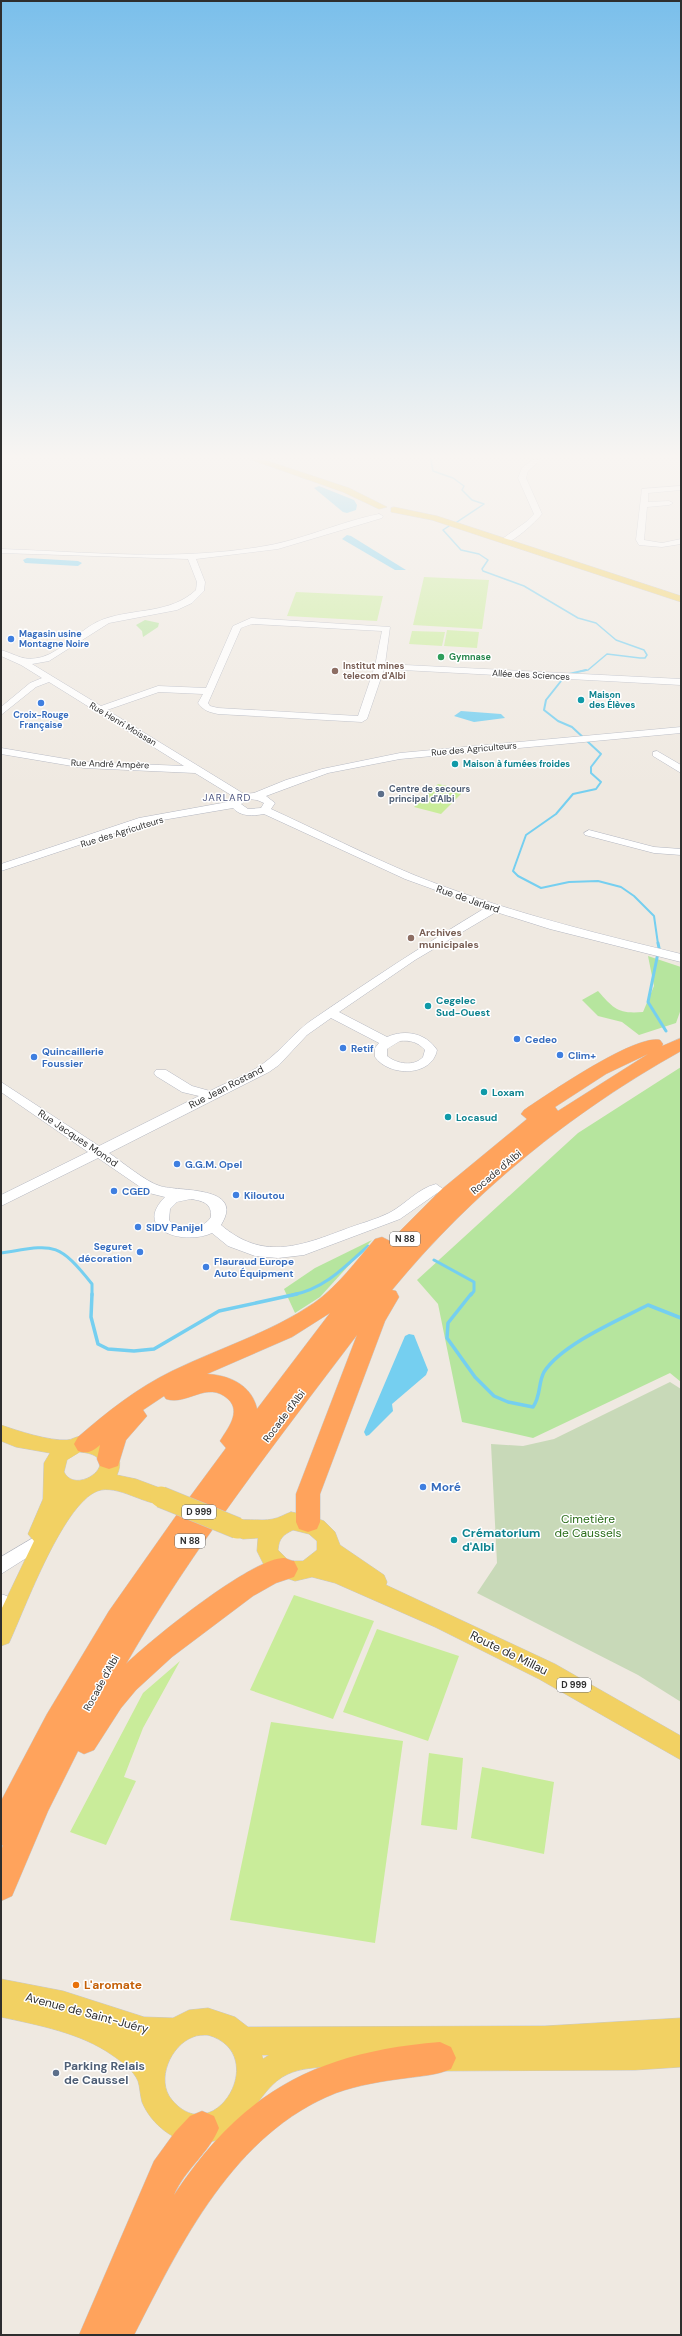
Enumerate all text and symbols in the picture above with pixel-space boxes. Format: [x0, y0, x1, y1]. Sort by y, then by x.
place label: Magasin usine Montagne Noire [19, 628, 90, 650]
marker: Magasin usine Montagne Noire [6, 634, 16, 644]
place label: Gymnase [449, 651, 492, 663]
marker: Gymnase [436, 652, 446, 662]
place label: Institut mines telecom d'Albi [343, 660, 406, 682]
marker: Institut mines telecom d'Albi [330, 666, 340, 676]
street label: Allée des Sciences [492, 667, 571, 683]
place label: Maison des Élèves [589, 689, 635, 711]
marker: Maison des Élèves [576, 695, 586, 705]
marker: Croix-Rouge Française [36, 698, 46, 708]
street label: Rue Henri Moissan [87, 699, 159, 749]
place label: Croix-Rouge Française [13, 709, 69, 731]
street label: Rue des Agriculteurs [431, 739, 518, 759]
street label: Rue André Ampère [71, 757, 149, 771]
place label: Maison à fumées froides [463, 758, 570, 770]
marker: Maison à fumées froides [450, 759, 460, 769]
place label: Centre de secours principal d'Albi [389, 783, 470, 805]
marker: Centre de secours principal d'Albi [376, 789, 386, 799]
district label: JARLARD [202, 791, 252, 804]
street label: Rue des Agriculteurs [79, 814, 165, 850]
street label: Rue de Jarlard [435, 882, 501, 916]
place label: Archives municipales [419, 926, 479, 951]
marker: Archives municipales [406, 933, 416, 943]
place label: Cegelec Sud-Ouest [436, 994, 490, 1019]
marker: Cegelec Sud-Ouest [423, 1001, 433, 1011]
place label: Cedeo [525, 1033, 557, 1046]
marker: Cedeo [512, 1034, 522, 1044]
place label: Retif [351, 1042, 374, 1055]
marker: Retif [338, 1043, 348, 1053]
place label: Quincaillerie Foussier [42, 1045, 104, 1070]
place label: Clim+ [568, 1049, 596, 1062]
marker: Clim+ [555, 1050, 565, 1060]
marker: Quincaillerie Foussier [29, 1052, 39, 1062]
street label: Rue Jean Rostand [186, 1063, 266, 1111]
place label: Loxam [492, 1086, 524, 1099]
marker: Loxam [479, 1087, 489, 1097]
street label: Rue Jacques Monod [35, 1106, 121, 1170]
place label: Locasud [456, 1111, 497, 1124]
marker: Locasud [443, 1112, 453, 1122]
street label: Rocade d'Albi [468, 1147, 524, 1197]
place label: G.G.M. Opel [185, 1158, 242, 1171]
marker: G.G.M. Opel [172, 1159, 182, 1169]
place label: CGED [122, 1185, 150, 1198]
marker: CGED [109, 1186, 119, 1196]
place label: Kiloutou [244, 1189, 285, 1202]
marker: Kiloutou [231, 1190, 241, 1200]
place label: SIDV Panijel [146, 1221, 203, 1234]
marker: SIDV Panijel [133, 1222, 143, 1232]
road number: N 88 [390, 1232, 420, 1246]
place label: Seguret décoration [78, 1240, 132, 1265]
marker: Seguret décoration [135, 1247, 145, 1257]
place label: Flauraud Europe Auto Équipment [214, 1255, 294, 1280]
marker: Flauraud Europe Auto Équipment [201, 1262, 211, 1272]
street label: Rocade d'Albi [260, 1387, 308, 1445]
place label: Moré [431, 1479, 461, 1495]
marker: Moré [418, 1482, 428, 1492]
road number: D 999 [182, 1505, 216, 1519]
park label: Cimetière de Caussels [554, 1511, 622, 1541]
place label: Crématorium d'Albi [462, 1525, 540, 1555]
road number: N 88 [175, 1534, 205, 1548]
marker: Crématorium d'Albi [449, 1535, 459, 1545]
street label: Route de Millau [467, 1627, 551, 1679]
street label: Rocade d'Albi [80, 1653, 122, 1713]
road number: D 999 [557, 1678, 591, 1692]
place label: L'aromate [84, 1977, 142, 1993]
marker: L'aromate [71, 1980, 81, 1990]
street label: Avenue de Saint-Juéry [24, 1989, 151, 2037]
place label: Parking Relais de Caussel [64, 2058, 145, 2088]
marker: Parking Relais de Caussel [51, 2068, 61, 2078]

